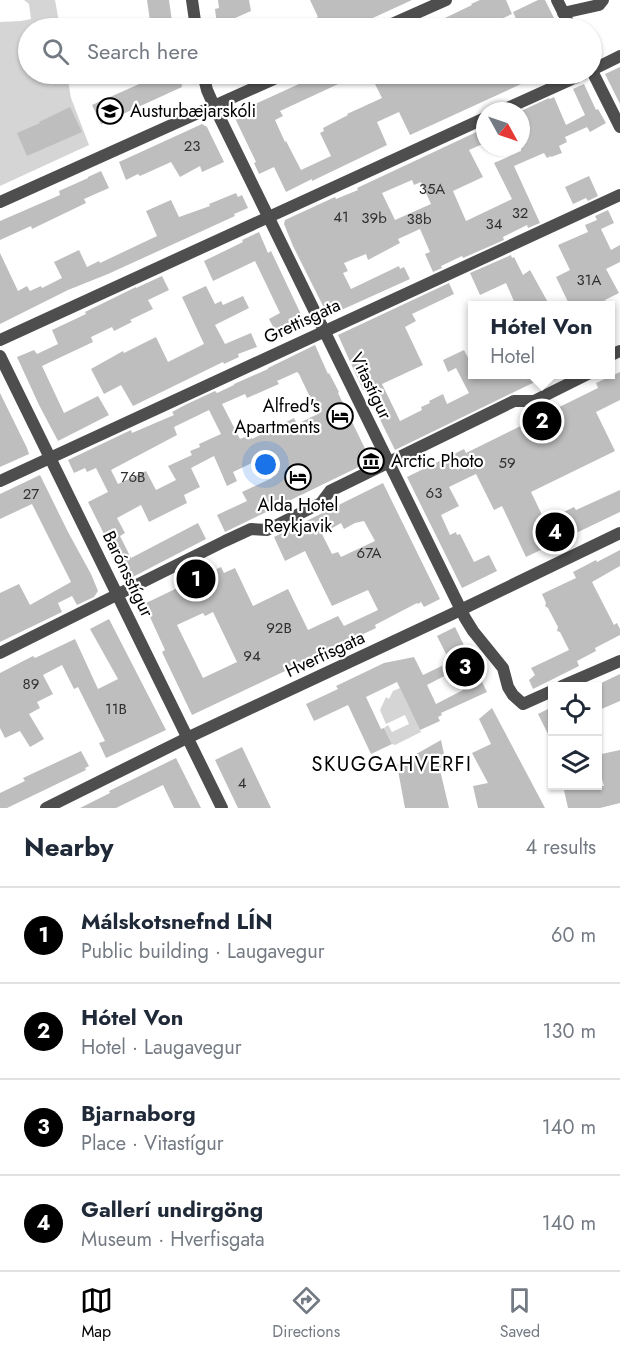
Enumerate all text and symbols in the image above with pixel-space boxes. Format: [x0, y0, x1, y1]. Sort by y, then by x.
search box [18, 18, 602, 84]
icon: search [39, 35, 72, 68]
text: Search here [87, 35, 198, 67]
school or university icon: Austurbæjarskóli [95, 96, 125, 126]
place label: Austurbæjarskóli [130, 98, 256, 124]
north arrow [476, 102, 530, 156]
house number: 23 [184, 135, 200, 157]
house number: 35A [419, 178, 445, 200]
house number: 32 [512, 202, 528, 224]
house number: 41 [333, 206, 349, 228]
house number: 39b [361, 207, 387, 229]
house number: 38b [407, 208, 432, 230]
house number: 34 [486, 213, 503, 235]
house number: 31A [577, 269, 602, 291]
street label: Grettisgata [260, 292, 344, 350]
popup [468, 301, 615, 379]
text: Hótel Von [490, 310, 593, 342]
text: Hotel [490, 342, 535, 371]
street label: Vitastígur [344, 348, 399, 425]
place label: Alfred's Apartments [234, 393, 320, 440]
pin: 2 [522, 398, 562, 444]
hotel icon: Alfred's Apartments [325, 401, 355, 431]
museum icon: Arctic Photo [356, 446, 386, 476]
place label: Arctic Photo [391, 448, 484, 474]
your location [251, 450, 280, 479]
house number: 59 [498, 452, 516, 474]
hotel icon: Alda Hotel Reykjavik [283, 462, 313, 492]
house number: 76B [121, 466, 145, 488]
house number: 63 [426, 482, 442, 504]
house number: 27 [23, 483, 39, 505]
place label: Alda Hotel Reykjavik [258, 492, 338, 539]
pin: 4 [536, 510, 574, 554]
street label: Barónsstígur [96, 526, 160, 622]
house number: 67A [357, 542, 382, 564]
pin: 1 [176, 556, 216, 602]
house number: 92B [266, 617, 292, 639]
street label: Hverfisgata [281, 624, 369, 684]
pin: 3 [446, 644, 484, 690]
house number: 94 [243, 645, 261, 667]
house number: 89 [23, 673, 39, 695]
map controls [548, 682, 602, 790]
button: locate [548, 682, 602, 736]
house number: 11B [105, 698, 127, 720]
button: layers [548, 736, 602, 790]
district label: SKUGGAHVERFI [312, 750, 472, 779]
house number: 4 [238, 772, 247, 794]
text: Nearby [24, 828, 113, 866]
text: 4 results [525, 833, 596, 862]
text: Málskotsnefnd LÍN [81, 905, 273, 937]
text: 1 [38, 921, 49, 950]
text: 60 m [551, 921, 596, 950]
text: Public building · Laugavegur [81, 937, 325, 966]
text: Hótel Von [81, 1001, 183, 1033]
text: 2 [37, 1017, 50, 1046]
text: 130 m [542, 1017, 596, 1046]
text: Hotel · Laugavegur [81, 1033, 242, 1062]
text: Bjarnaborg [81, 1097, 196, 1129]
text: 3 [37, 1113, 50, 1142]
text: 140 m [542, 1113, 596, 1142]
text: Place · Vitastígur [81, 1129, 224, 1158]
text: Gallerí undirgöng [81, 1193, 263, 1225]
text: 4 [37, 1209, 50, 1238]
text: 140 m [542, 1209, 596, 1238]
text: Museum · Hverfisgata [81, 1225, 265, 1254]
tab: Map [80, 1284, 113, 1343]
tab: Directions [272, 1284, 340, 1343]
tab: Saved [500, 1284, 540, 1343]

